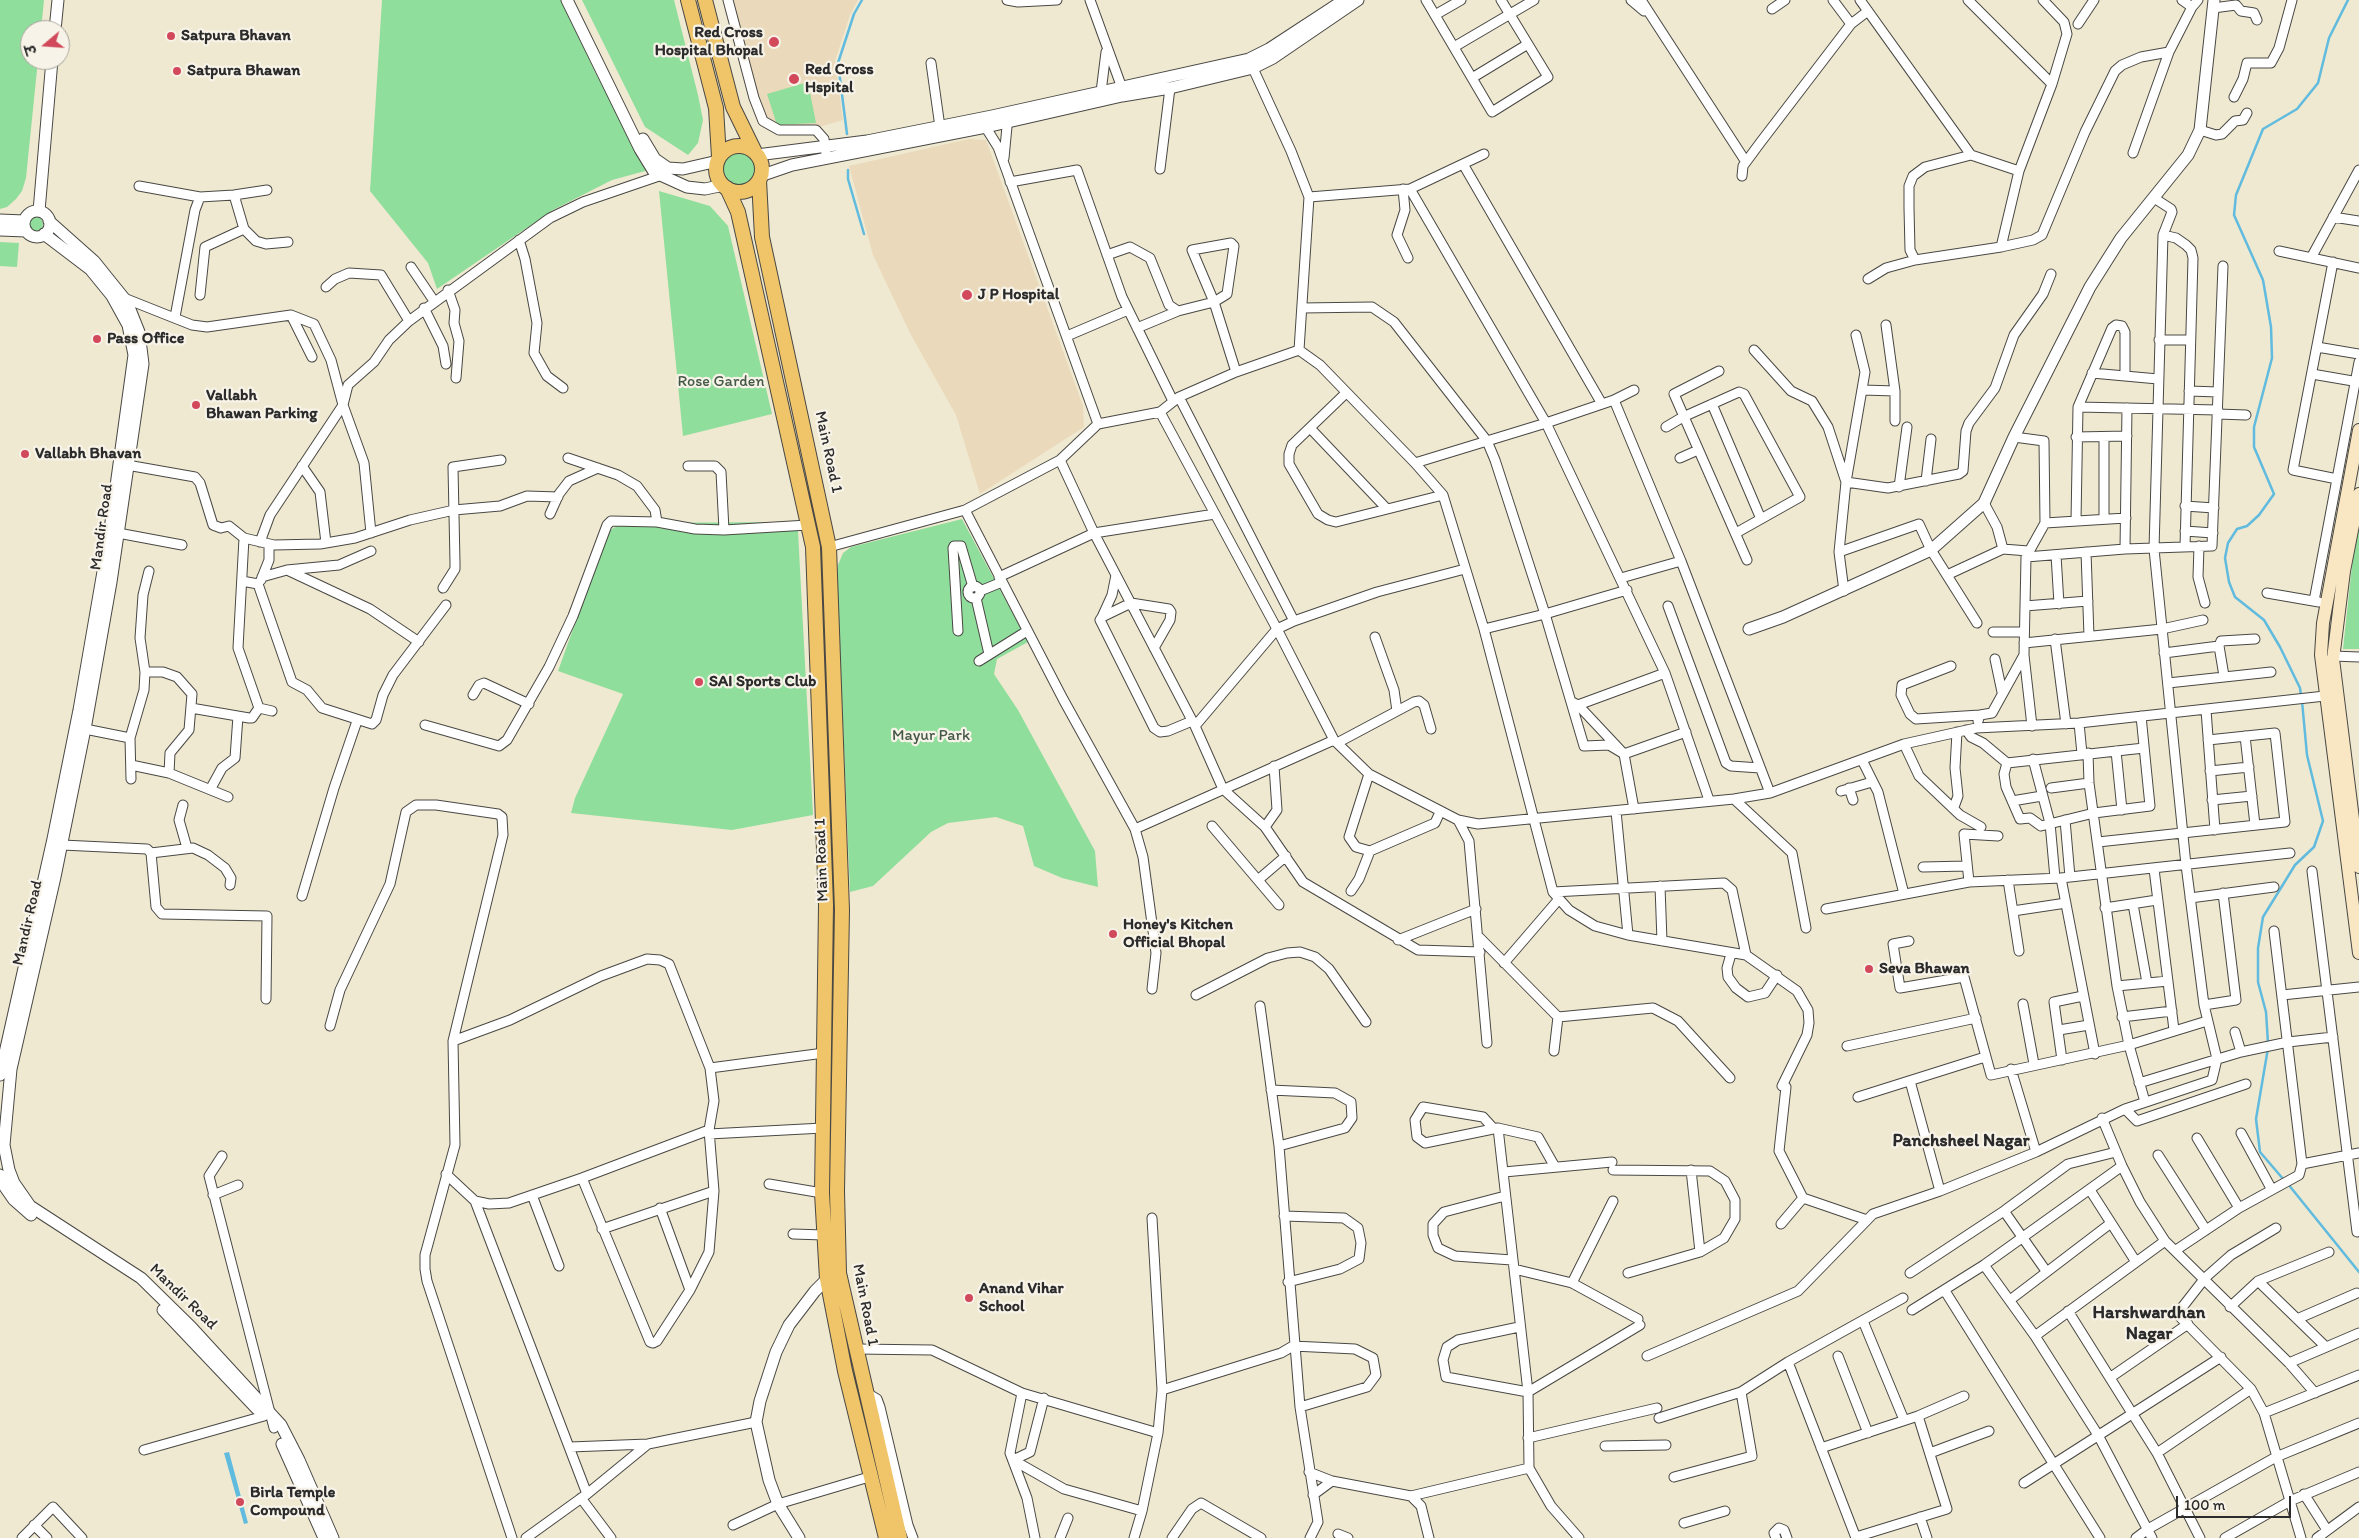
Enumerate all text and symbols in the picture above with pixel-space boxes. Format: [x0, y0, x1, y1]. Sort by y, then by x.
north arrow [20, 20, 70, 70]
place label: Red Cross Hospital Bhopal [655, 23, 763, 61]
place label: Satpura Bhavan [181, 26, 291, 46]
marker: Satpura Bhavan [165, 30, 177, 42]
marker: Red Cross Hospital Bhopal [767, 35, 781, 49]
text: उ [22, 42, 41, 57]
place label: Red Cross Hspital [805, 60, 874, 98]
place label: Satpura Bhawan [187, 61, 300, 81]
marker: Satpura Bhawan [171, 65, 183, 77]
marker: Red Cross Hspital [787, 72, 801, 86]
place label: J P Hospital [978, 285, 1059, 305]
marker: J P Hospital [960, 288, 974, 302]
place label: Pass Office [107, 329, 184, 349]
marker: Pass Office [91, 333, 103, 345]
park label: Rose Garden [677, 372, 765, 392]
place label: Vallabh Bhawan Parking [206, 386, 318, 424]
marker: Vallabh Bhawan Parking [190, 399, 202, 411]
street label: Main Road 1 [810, 409, 846, 495]
place label: Vallabh Bhavan [35, 444, 141, 464]
marker: Vallabh Bhavan [19, 448, 31, 460]
street label: Mandir Road [86, 483, 118, 571]
place label: SAI Sports Club [709, 672, 816, 692]
marker: SAI Sports Club [693, 676, 705, 688]
park label: Mayur Park [892, 726, 970, 746]
street label: Main Road 1 [811, 818, 833, 902]
street label: Mandir Road [9, 878, 47, 968]
place label: Honey's Kitchen Official Bhopal [1123, 915, 1233, 953]
marker: Honey's Kitchen Official Bhopal [1107, 928, 1119, 940]
place label: Seva Bhawan [1879, 959, 1970, 979]
marker: Seva Bhawan [1863, 963, 1875, 975]
district label: Panchsheel Nagar [1893, 1130, 2029, 1152]
street label: Mandir Road [145, 1260, 221, 1334]
street label: Main Road 1 [848, 1262, 882, 1348]
place label: Anand Vihar School [979, 1279, 1063, 1317]
marker: Anand Vihar School [963, 1292, 975, 1304]
district label: Harshwardhan Nagar [2093, 1302, 2205, 1345]
place label: Birla Temple Compound [250, 1483, 335, 1521]
scale bar [2179, 1486, 2294, 1518]
marker: Birla Temple Compound [234, 1496, 246, 1508]
text: 100 m [2184, 1496, 2225, 1514]

